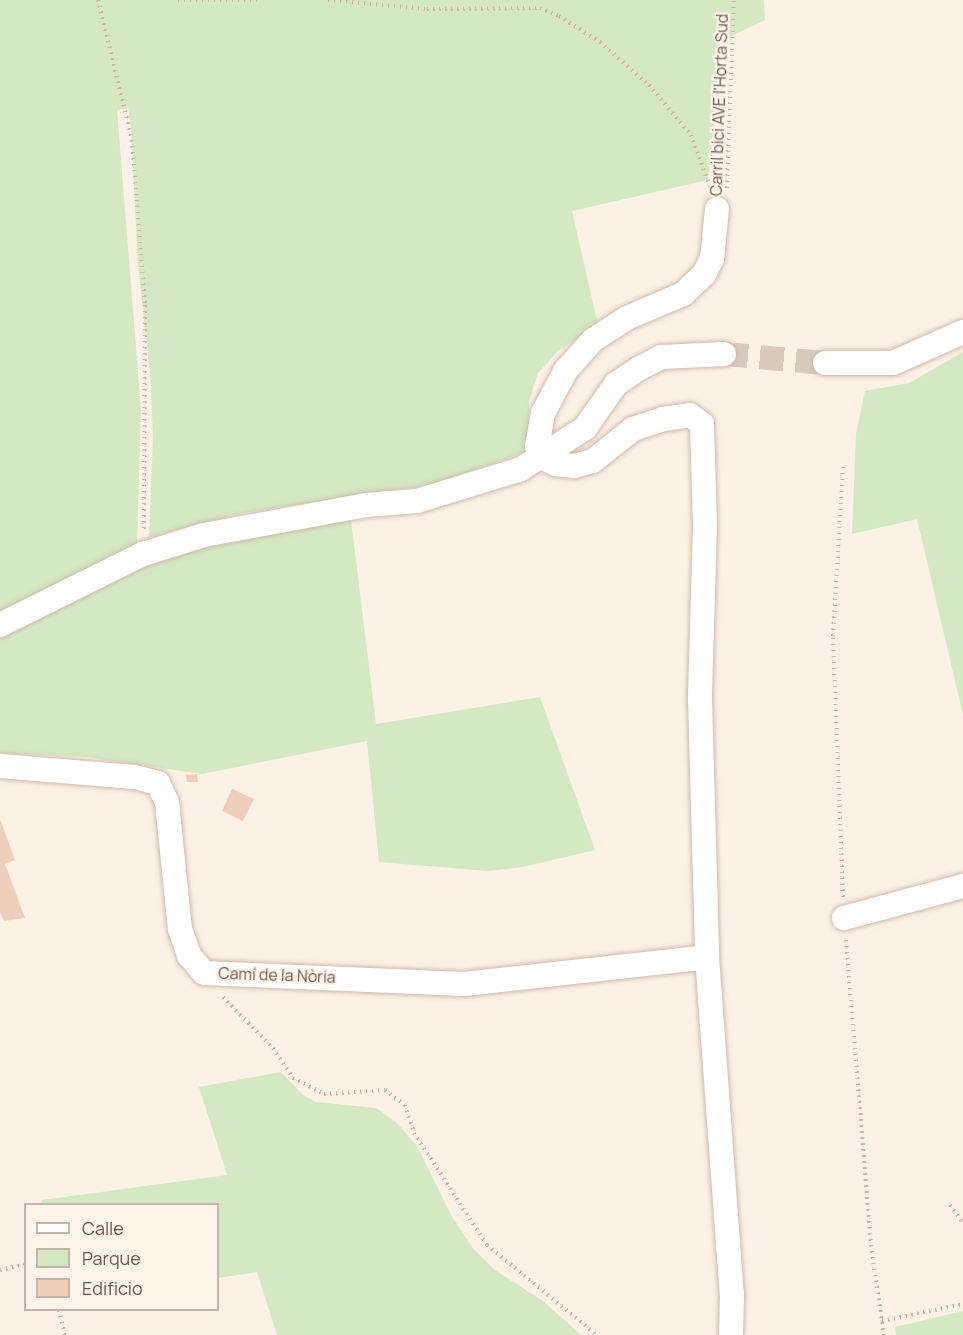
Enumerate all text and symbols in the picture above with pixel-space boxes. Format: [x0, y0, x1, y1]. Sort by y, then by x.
street label: Carril bici AVE l'Horta Sud [706, 13, 732, 197]
street label: Camí de la Nòria [218, 963, 336, 987]
legend [24, 1203, 219, 1311]
text: Calle [82, 1216, 124, 1240]
text: Parque [82, 1246, 141, 1270]
text: Edificio [82, 1276, 143, 1300]

